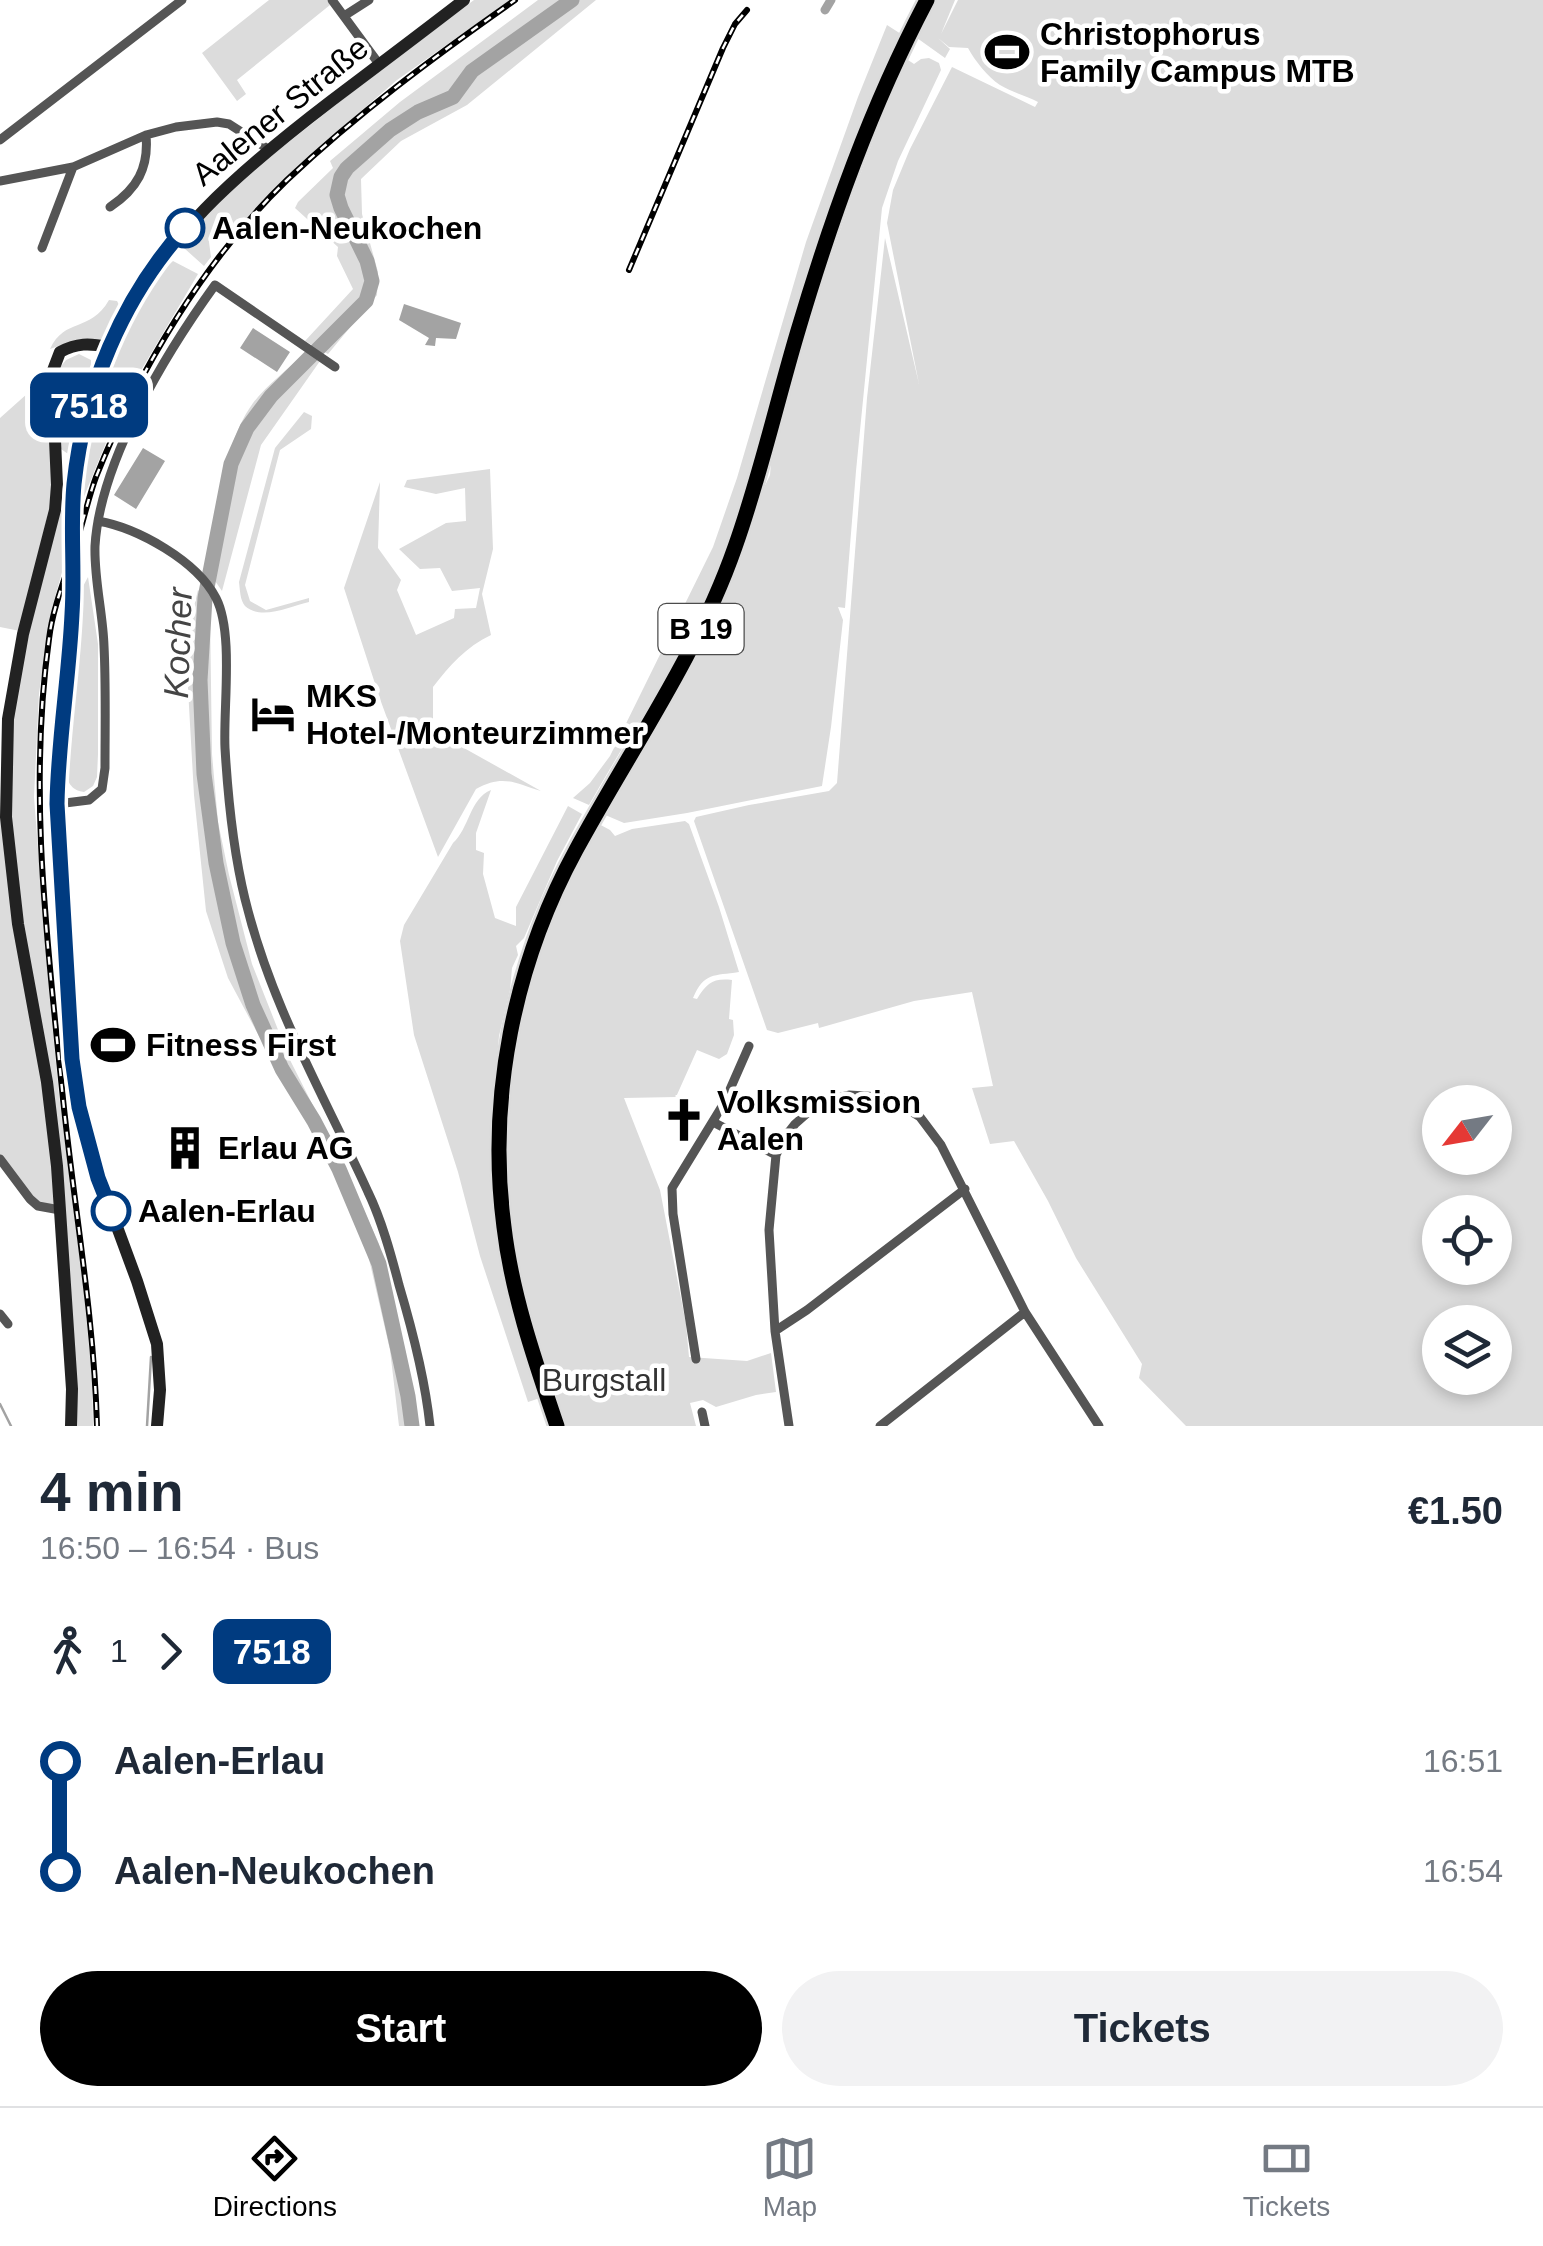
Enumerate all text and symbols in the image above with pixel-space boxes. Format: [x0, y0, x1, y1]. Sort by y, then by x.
place label: Christophorus Family Campus MTB [1040, 16, 1355, 89]
sports icon: Christophorus Family Campus MTB [983, 28, 1031, 76]
street label: Aalener Straße [185, 29, 375, 193]
marker: Aalen-Neukochen [166, 209, 204, 247]
place label: Aalen-Neukochen [212, 210, 482, 246]
line badge: 7518 [19, 372, 159, 438]
text: 7518 [50, 386, 128, 425]
water label: Kocher [156, 586, 199, 699]
road number: B 19 [658, 604, 744, 654]
place label: MKS Hotel-/Monteurzimmer [306, 678, 644, 751]
hotel icon: MKS Hotel-/Monteurzimmer [249, 690, 297, 738]
sports icon: Fitness First [89, 1021, 137, 1069]
place label: Fitness First [146, 1027, 337, 1063]
place label: Volksmission Aalen [717, 1084, 921, 1157]
north arrow [1422, 1085, 1512, 1175]
map controls [1422, 1085, 1512, 1395]
church icon: Volksmission Aalen [660, 1096, 708, 1144]
building icon: Erlau AG [161, 1124, 209, 1172]
place label: Erlau AG [218, 1130, 354, 1166]
marker: Aalen-Erlau [92, 1192, 130, 1230]
place label: Aalen-Erlau [138, 1193, 316, 1229]
button: locate [1422, 1195, 1512, 1285]
button: layers [1422, 1305, 1512, 1395]
park label: Burgstall [542, 1362, 666, 1398]
text: 4 min [40, 1461, 184, 1523]
text: €1.50 [1408, 1490, 1503, 1532]
text: 16:50 – 16:54 · Bus [40, 1530, 319, 1566]
icon: walk [40, 1624, 95, 1679]
icon: forward [143, 1624, 198, 1679]
text: 7518 [233, 1632, 311, 1671]
text: 1 [110, 1633, 128, 1669]
text: Aalen-Erlau [114, 1740, 325, 1782]
text: 16:51 [1423, 1743, 1503, 1779]
text: Aalen-Neukochen [114, 1850, 435, 1892]
text: 16:54 [1423, 1853, 1503, 1889]
button: Start [40, 1971, 762, 2086]
button: Tickets [782, 1971, 1503, 2086]
tab: Directions [213, 2131, 337, 2223]
tab: Map [762, 2131, 817, 2223]
tab: Tickets [1243, 2131, 1330, 2223]

